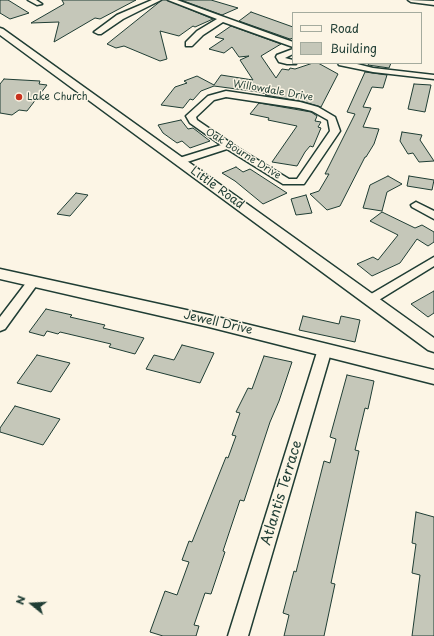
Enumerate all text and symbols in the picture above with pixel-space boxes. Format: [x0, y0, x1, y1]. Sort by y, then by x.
legend [292, 12, 422, 64]
text: Road [330, 19, 359, 37]
text: Building [330, 39, 377, 57]
street label: Willowdale Drive [232, 78, 314, 104]
place label: Lake Church [27, 91, 88, 103]
marker: Lake Church [14, 92, 24, 102]
street label: Oak Bourne Drive [203, 126, 283, 182]
street label: Little Road [187, 164, 247, 212]
street label: Jewell Drive [182, 308, 254, 338]
street label: Atlantis Terrace [258, 439, 306, 547]
north arrow [12, 584, 52, 624]
text: N [11, 593, 30, 607]

